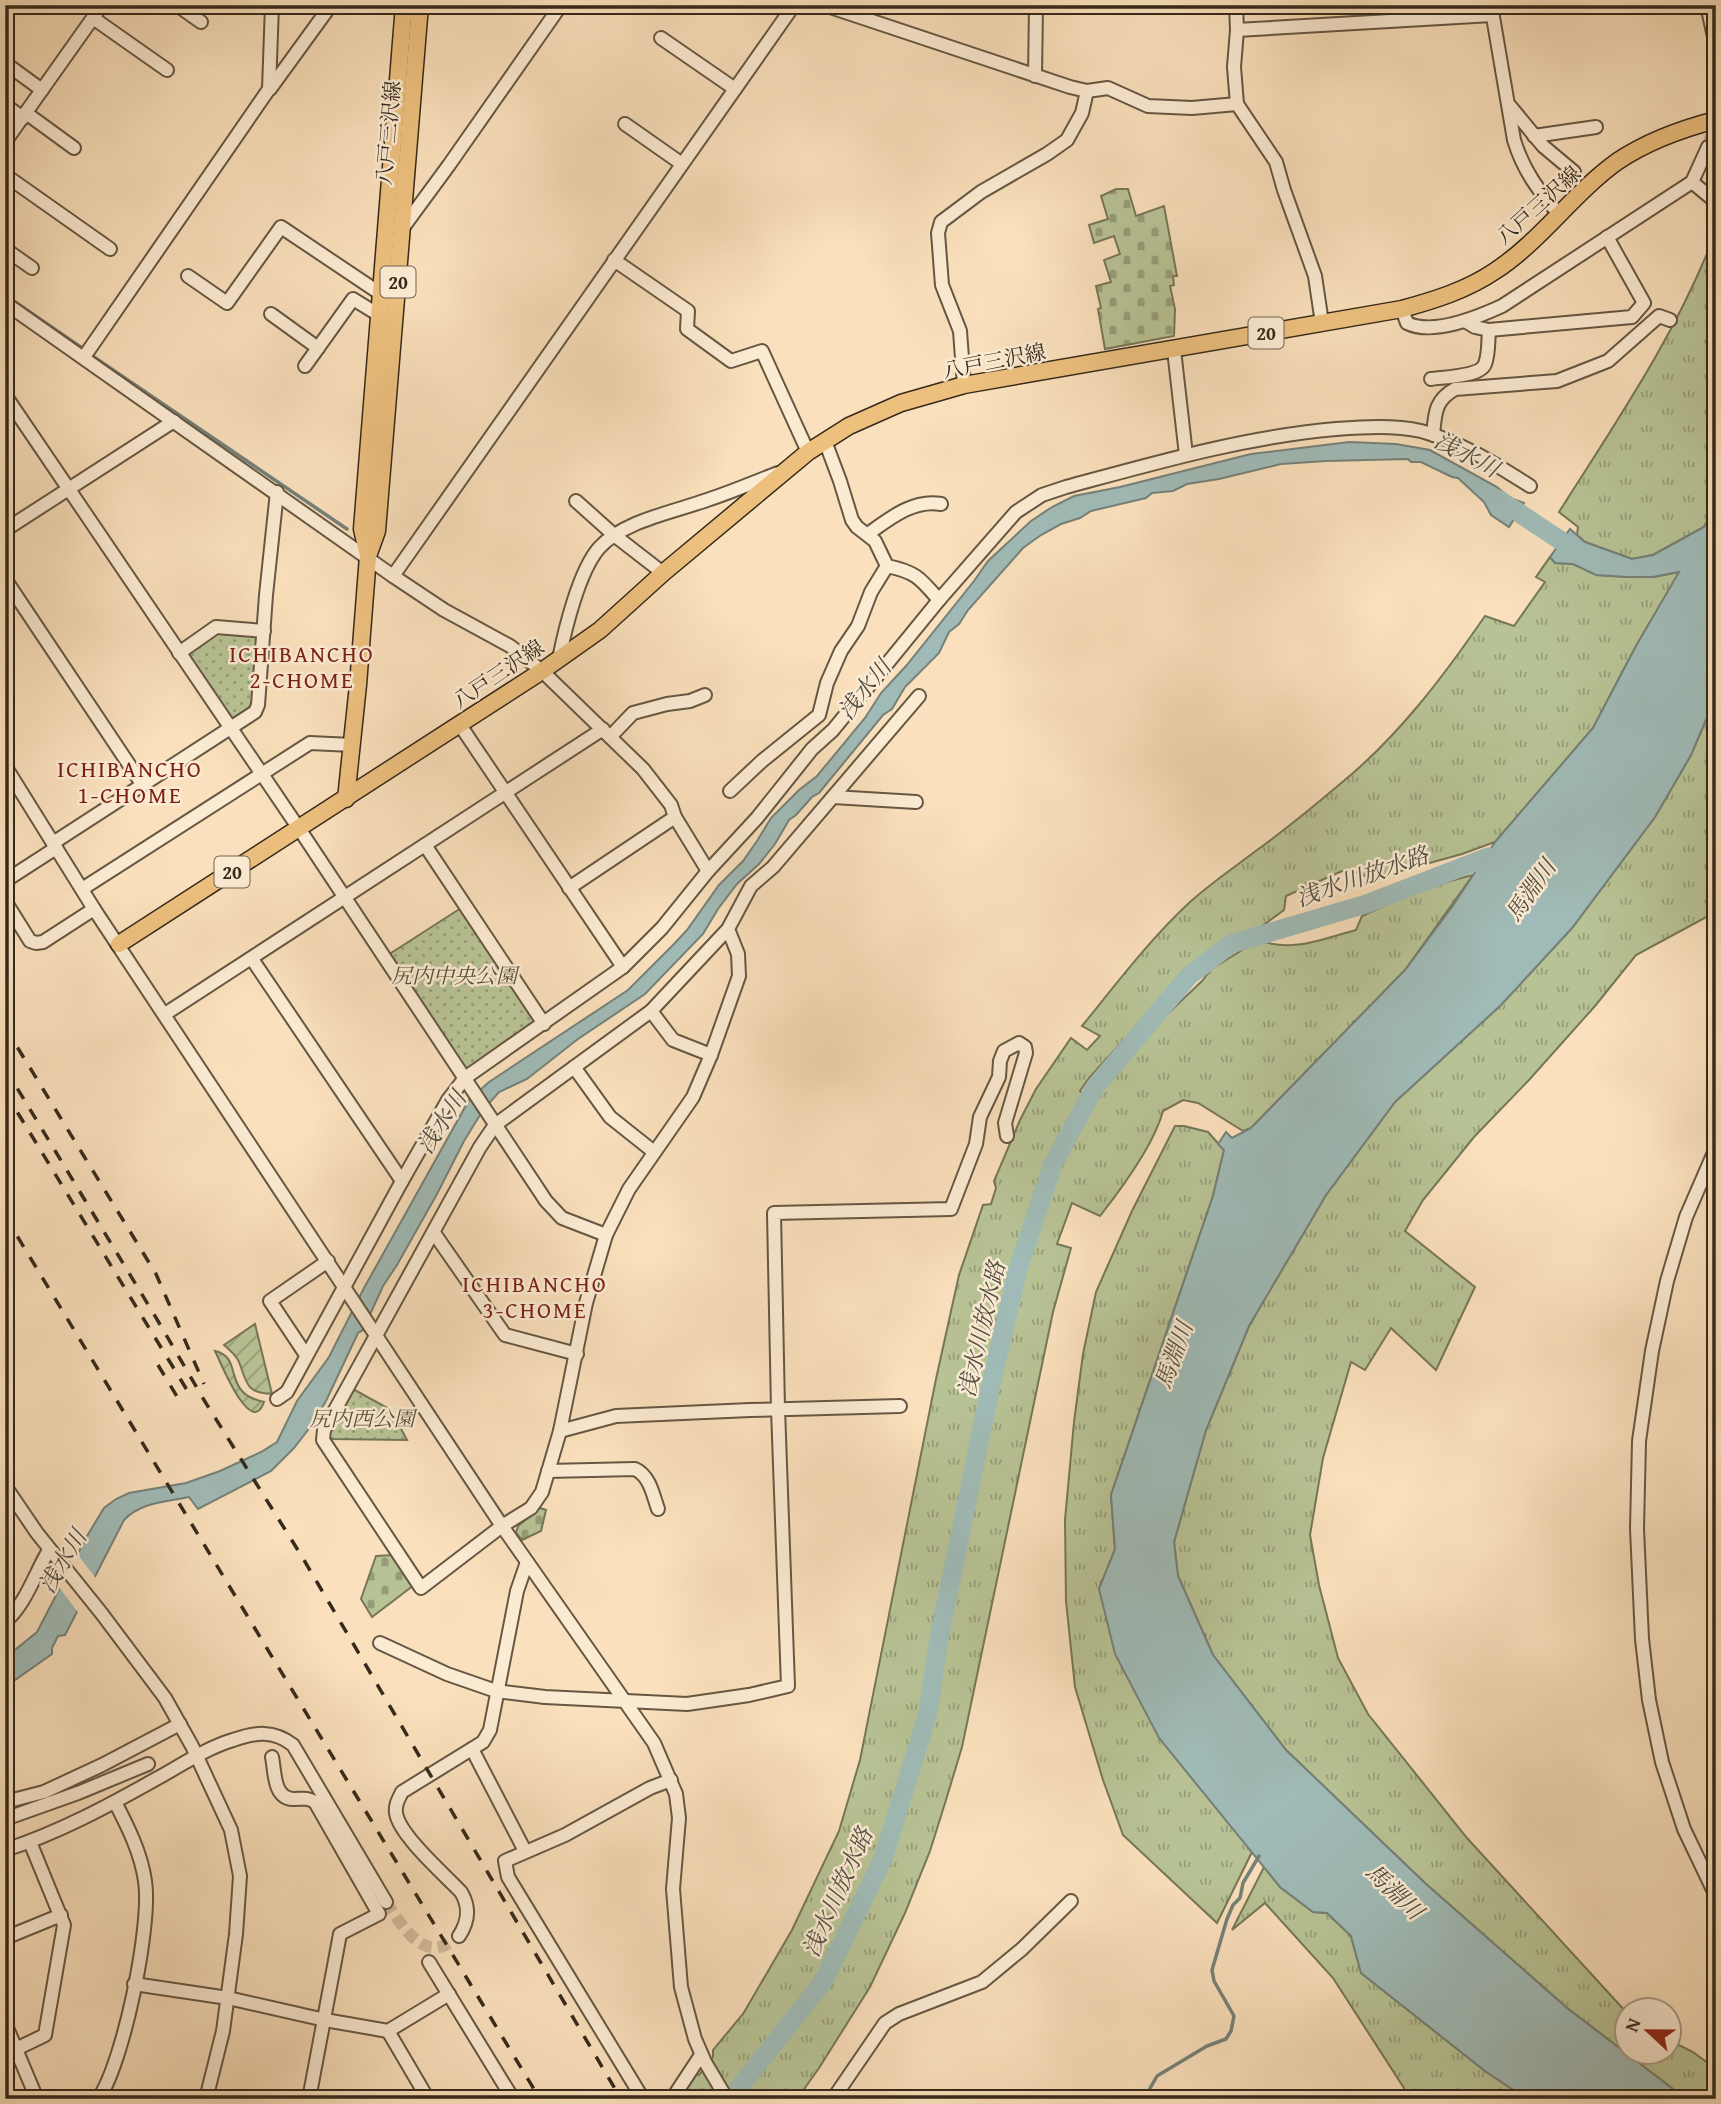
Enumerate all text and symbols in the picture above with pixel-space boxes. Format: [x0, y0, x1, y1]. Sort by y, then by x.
street label: 八戸三沢線 [368, 79, 408, 187]
street label: 八戸三沢線 [1489, 158, 1587, 252]
road number: 20 [380, 266, 416, 298]
road number: 20 [1248, 318, 1284, 348]
street label: 八戸三沢線 [940, 336, 1048, 386]
water label: 浅水川 [1429, 423, 1508, 486]
street label: 八戸三沢線 [446, 632, 550, 716]
district label: ICHIBANCHO 2-CHOME [229, 637, 375, 696]
water label: 浅水川 [829, 649, 900, 726]
district label: ICHIBANCHO 1-CHOME [57, 752, 203, 811]
water label: 浅水川放水路 [1291, 837, 1435, 914]
water label: 馬淵川 [1497, 850, 1565, 928]
road number: 20 [215, 856, 250, 888]
park label: 尻内中央公園 [391, 960, 520, 991]
water label: 浅水川 [408, 1082, 475, 1160]
water label: 浅水川放水路 [949, 1256, 1013, 1400]
district label: ICHIBANCHO 3-CHOME [462, 1267, 608, 1326]
water label: 馬淵川 [1146, 1314, 1201, 1393]
park label: 尻内西公園 [310, 1403, 417, 1434]
water label: 浅水川 [30, 1520, 95, 1599]
water label: 浅水川放水路 [794, 1820, 881, 1962]
water label: 馬淵川 [1359, 1855, 1433, 1929]
north arrow [1612, 1996, 1682, 2066]
text: N [1617, 2013, 1648, 2036]

